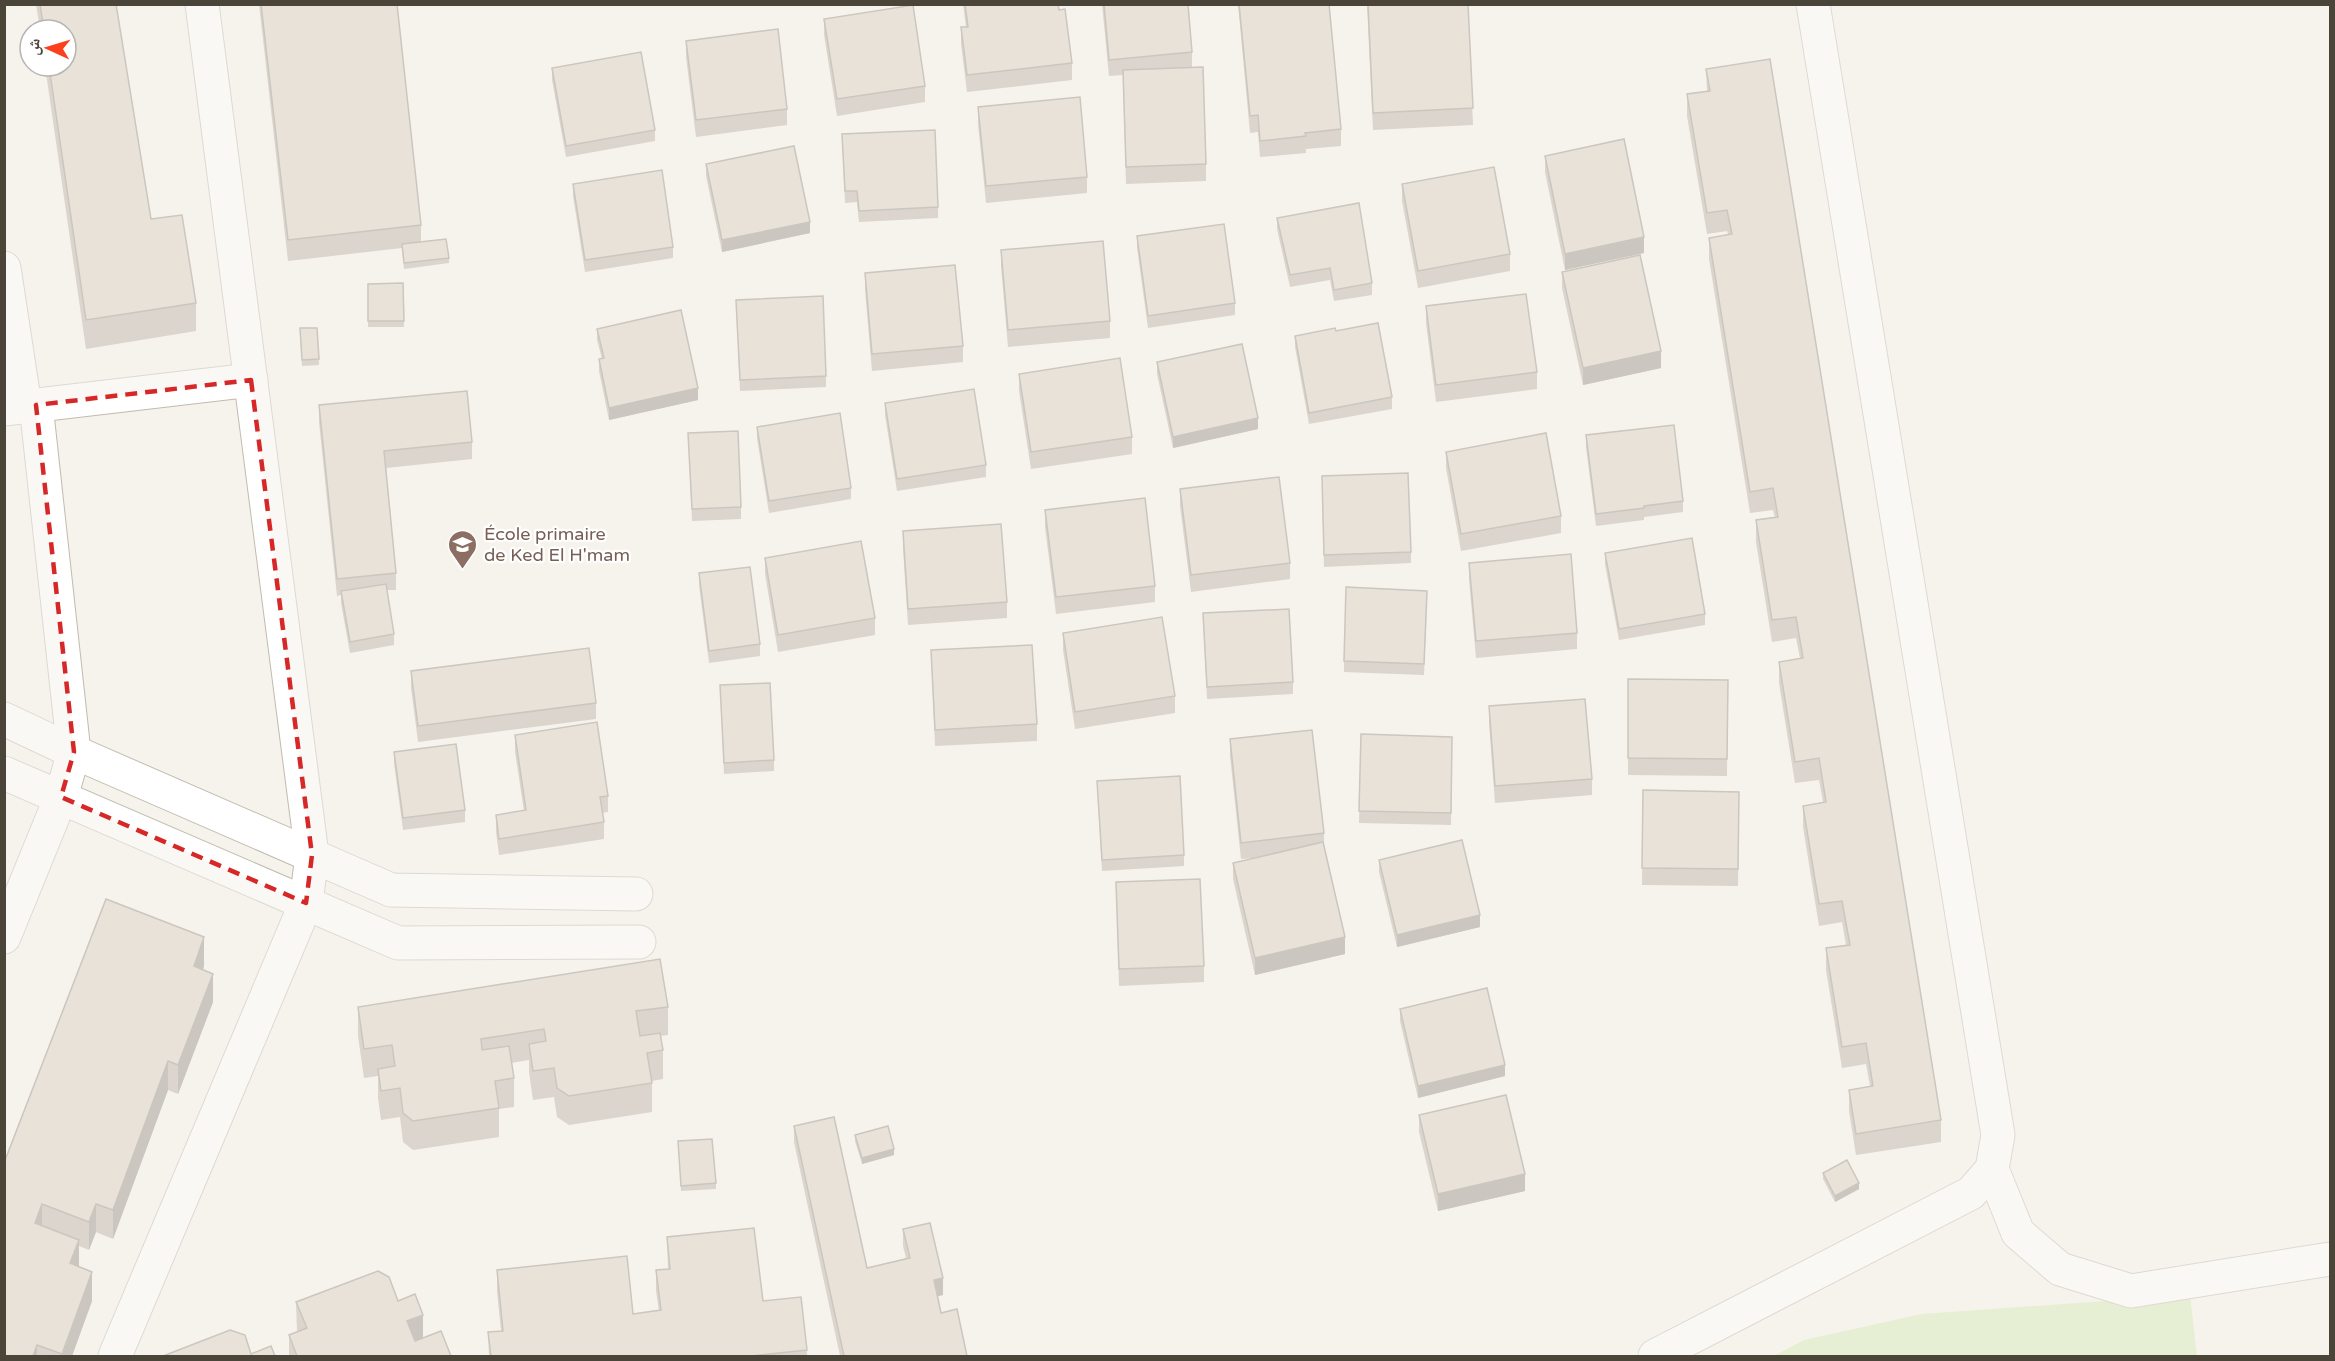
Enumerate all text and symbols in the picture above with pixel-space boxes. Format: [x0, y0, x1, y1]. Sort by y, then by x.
north arrow [18, 18, 78, 78]
text: ش [23, 38, 45, 56]
place label: École primaire de Ked El H'mam [484, 523, 630, 566]
school or university icon: École primaire de Ked El H'mam [447, 528, 479, 570]

